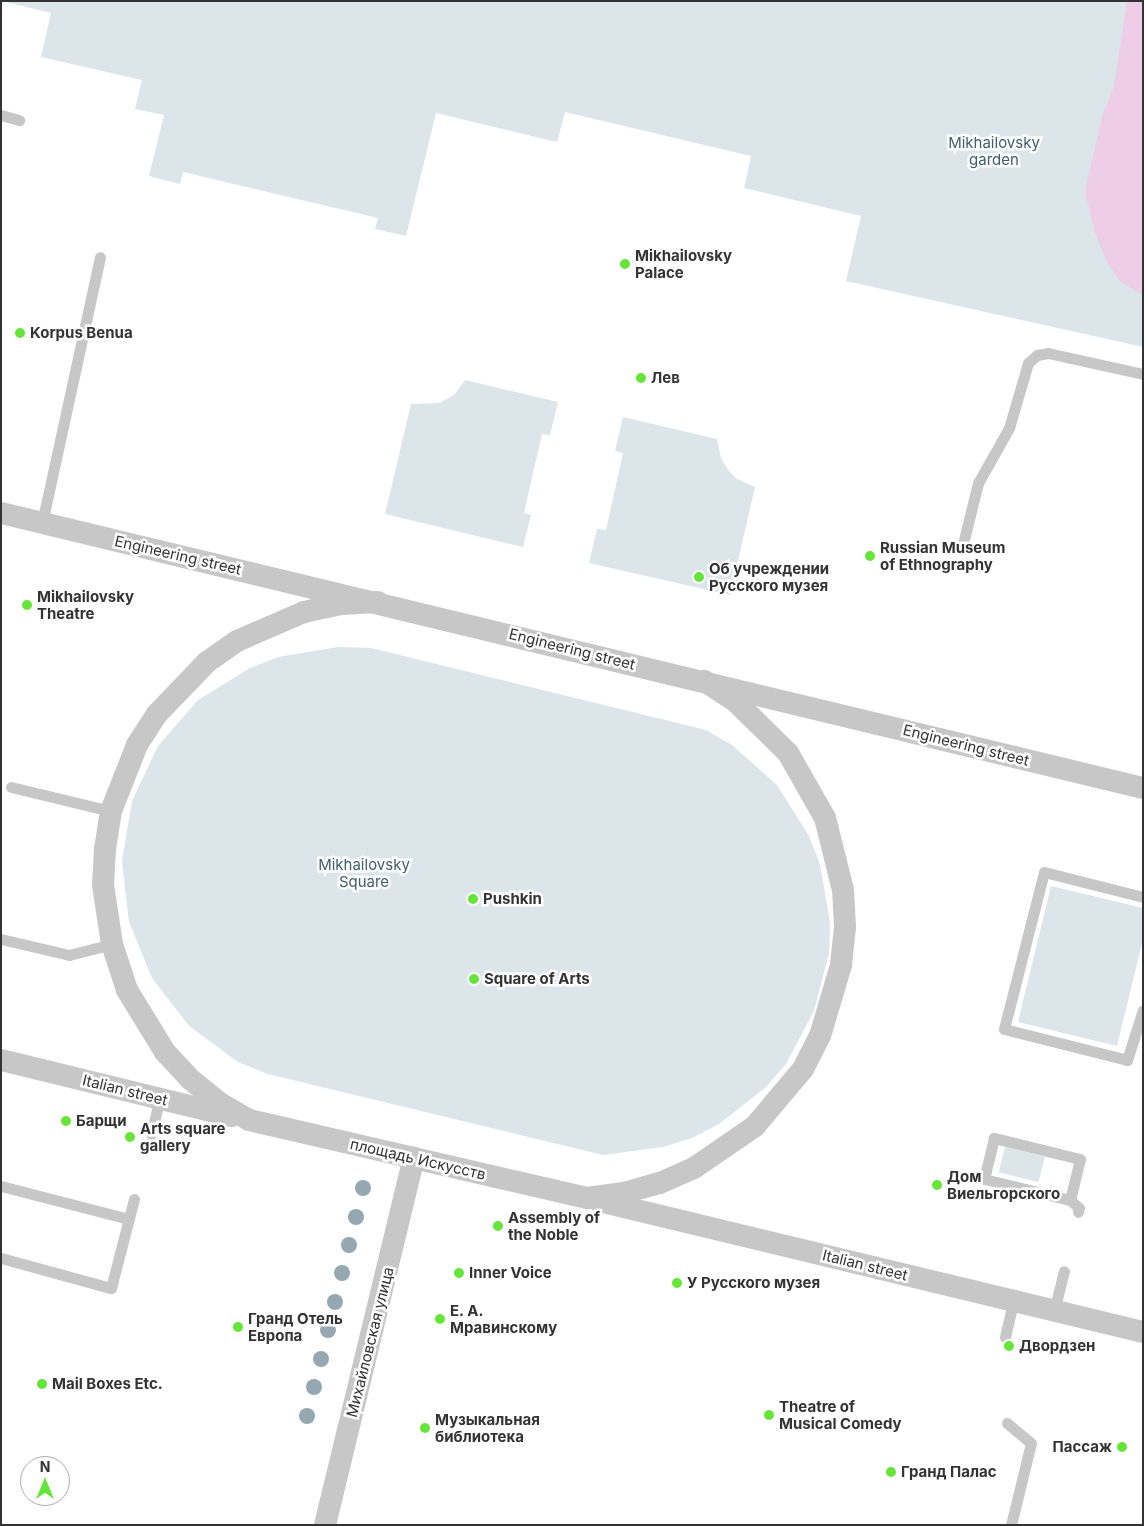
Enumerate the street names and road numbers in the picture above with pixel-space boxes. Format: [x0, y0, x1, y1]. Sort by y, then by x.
street label: Engineering street [113, 532, 243, 578]
street label: Engineering street [507, 625, 637, 673]
street label: Engineering street [901, 721, 1031, 769]
street label: Italian street [81, 1071, 169, 1109]
street label: площадь Искусств [349, 1135, 487, 1183]
street label: Italian street [821, 1246, 909, 1284]
street label: Михайловская улица [343, 1265, 397, 1419]

